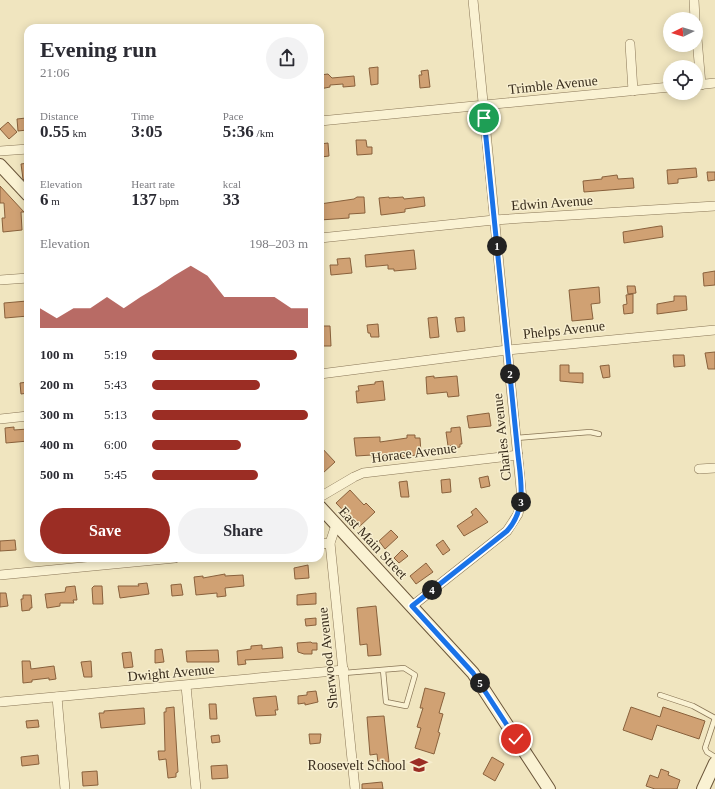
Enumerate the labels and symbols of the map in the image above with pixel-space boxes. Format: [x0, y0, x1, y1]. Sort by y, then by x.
north arrow [663, 12, 703, 52]
street label: Trimble Avenue [508, 73, 598, 97]
pin [467, 101, 501, 135]
street label: Edwin Avenue [511, 193, 593, 213]
pin: 1 [487, 236, 507, 256]
street label: Phelps Avenue [522, 318, 606, 342]
pin: 2 [500, 364, 520, 384]
street label: Charles Avenue [490, 392, 514, 482]
street label: Horace Avenue [371, 440, 457, 466]
pin: 3 [511, 492, 531, 512]
street label: East Main Street [336, 504, 410, 582]
pin: 4 [422, 580, 442, 600]
street label: Sherwood Avenue [315, 606, 341, 710]
street label: Dwight Avenue [127, 662, 215, 684]
pin: 5 [470, 673, 490, 693]
pin [499, 722, 533, 756]
school or university icon: Roosevelt School [409, 755, 429, 775]
place label: Roosevelt School [308, 758, 406, 773]

